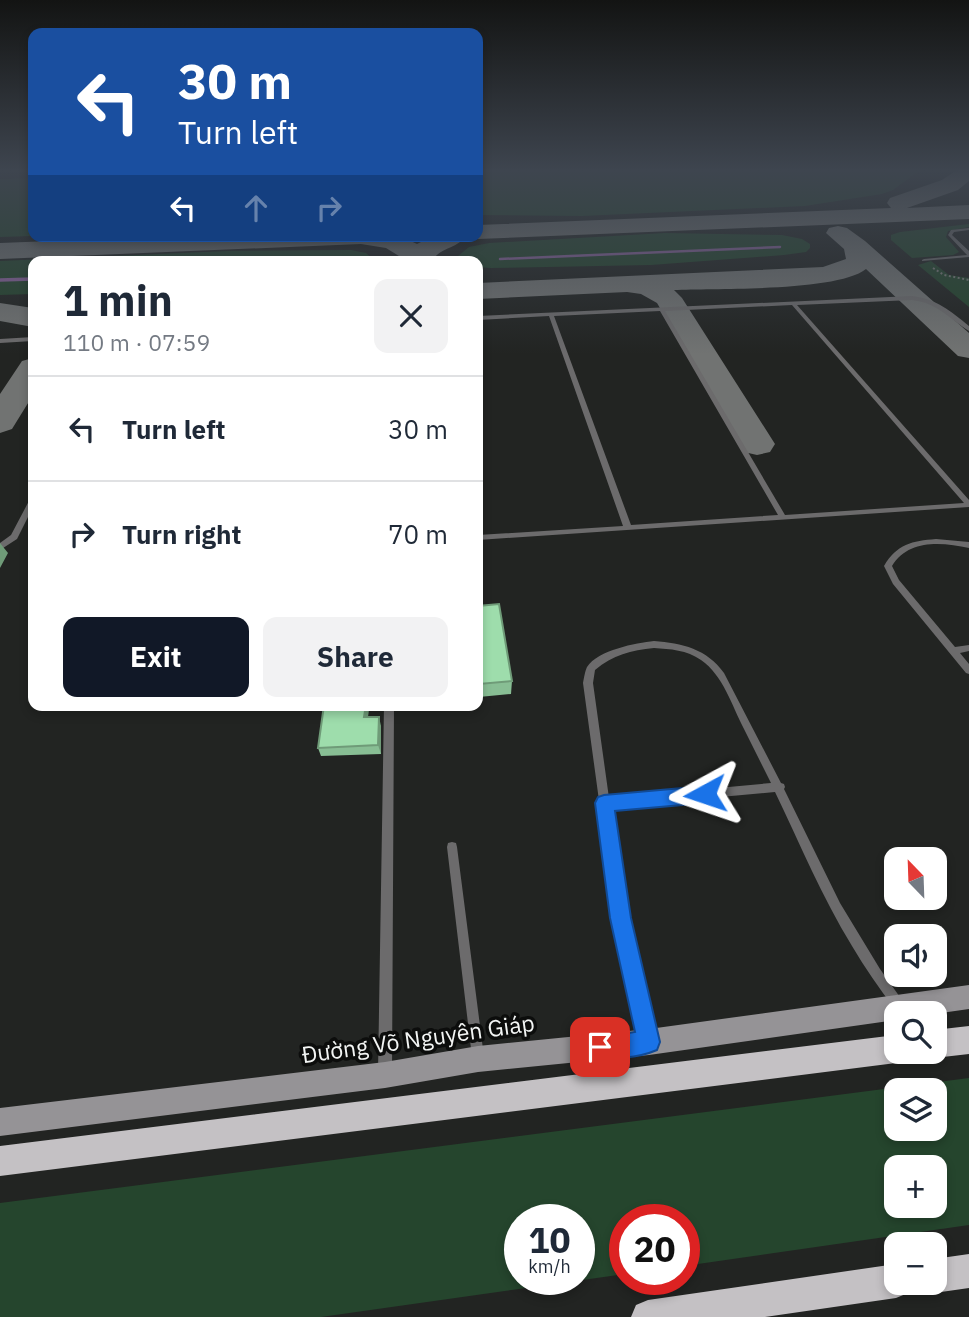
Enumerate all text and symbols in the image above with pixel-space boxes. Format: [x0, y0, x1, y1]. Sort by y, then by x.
text: 30 m [178, 49, 292, 112]
icon: left [63, 56, 154, 147]
text: Turn left [178, 111, 298, 153]
icon: left [164, 189, 202, 227]
icon: ahead [237, 189, 275, 227]
icon: right [310, 189, 348, 227]
text: 1 min [63, 273, 173, 328]
button: close [374, 279, 448, 353]
text: 110 m · 07:59 [63, 327, 210, 357]
icon: left [63, 410, 101, 448]
text: Turn left [122, 412, 225, 446]
text: 30 m [388, 412, 448, 446]
icon: right [63, 515, 101, 553]
text: Turn right [122, 517, 241, 551]
text: 70 m [388, 517, 448, 551]
button: Exit [63, 617, 249, 697]
button: Share [263, 617, 448, 697]
position arrow [668, 757, 742, 831]
north arrow [884, 847, 947, 910]
map controls [884, 847, 947, 1295]
button: sound [884, 924, 947, 987]
button: search [884, 1001, 947, 1064]
street label: Đường Võ Nguyên Giáp [300, 1007, 536, 1069]
pin [570, 1017, 630, 1077]
icon: arrive [581, 1028, 619, 1066]
button: layers [884, 1078, 947, 1141]
button: + [884, 1155, 947, 1218]
speed limit sign: 20 [609, 1204, 700, 1295]
text: 10 [528, 1217, 571, 1263]
button: − [884, 1232, 947, 1295]
text: km/h [528, 1255, 571, 1278]

